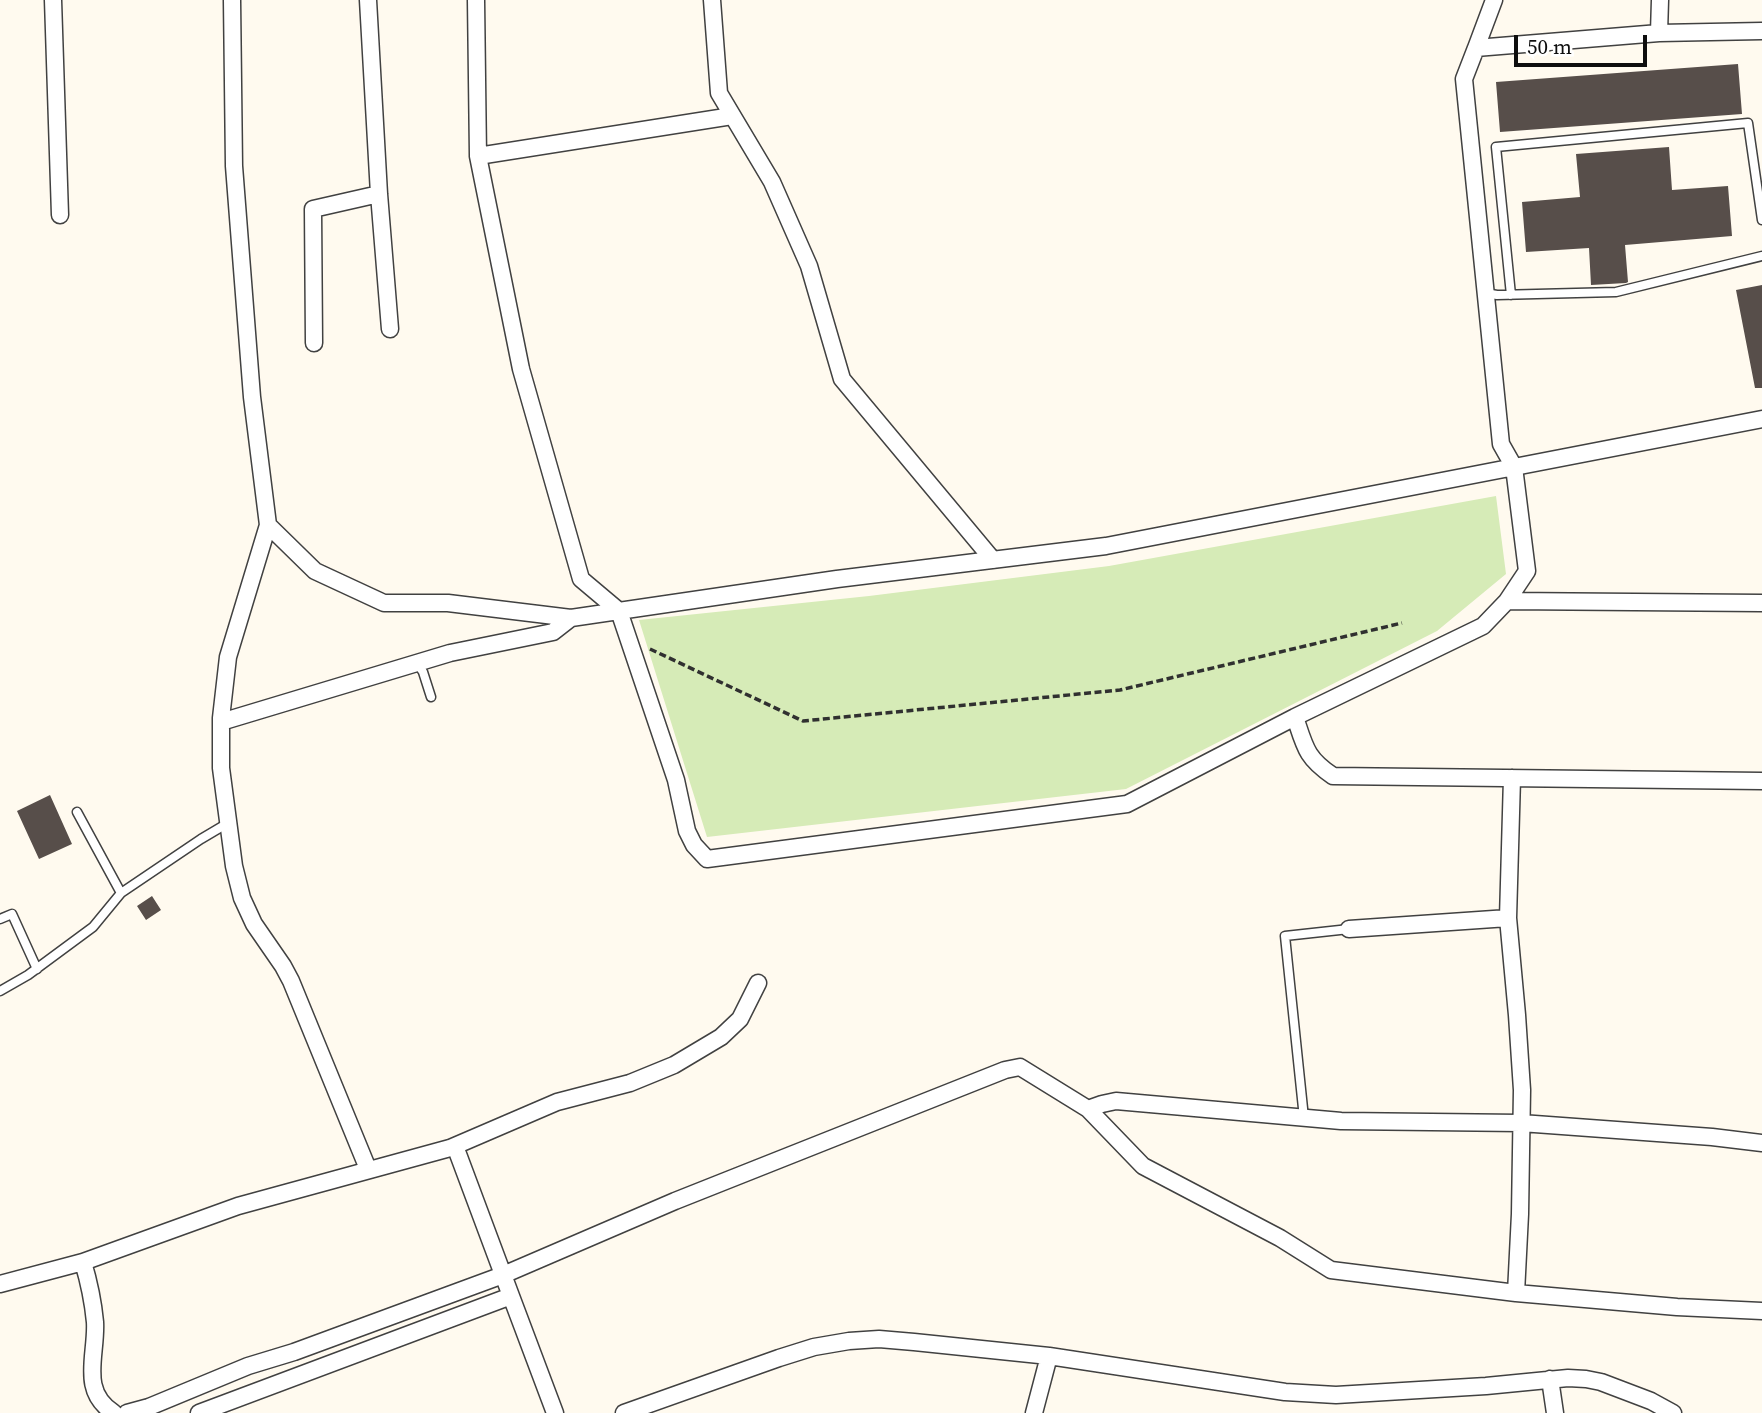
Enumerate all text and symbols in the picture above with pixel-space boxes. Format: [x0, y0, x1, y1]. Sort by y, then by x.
scale bar [1517, 21, 1650, 65]
text: 50 m [1527, 32, 1572, 61]

